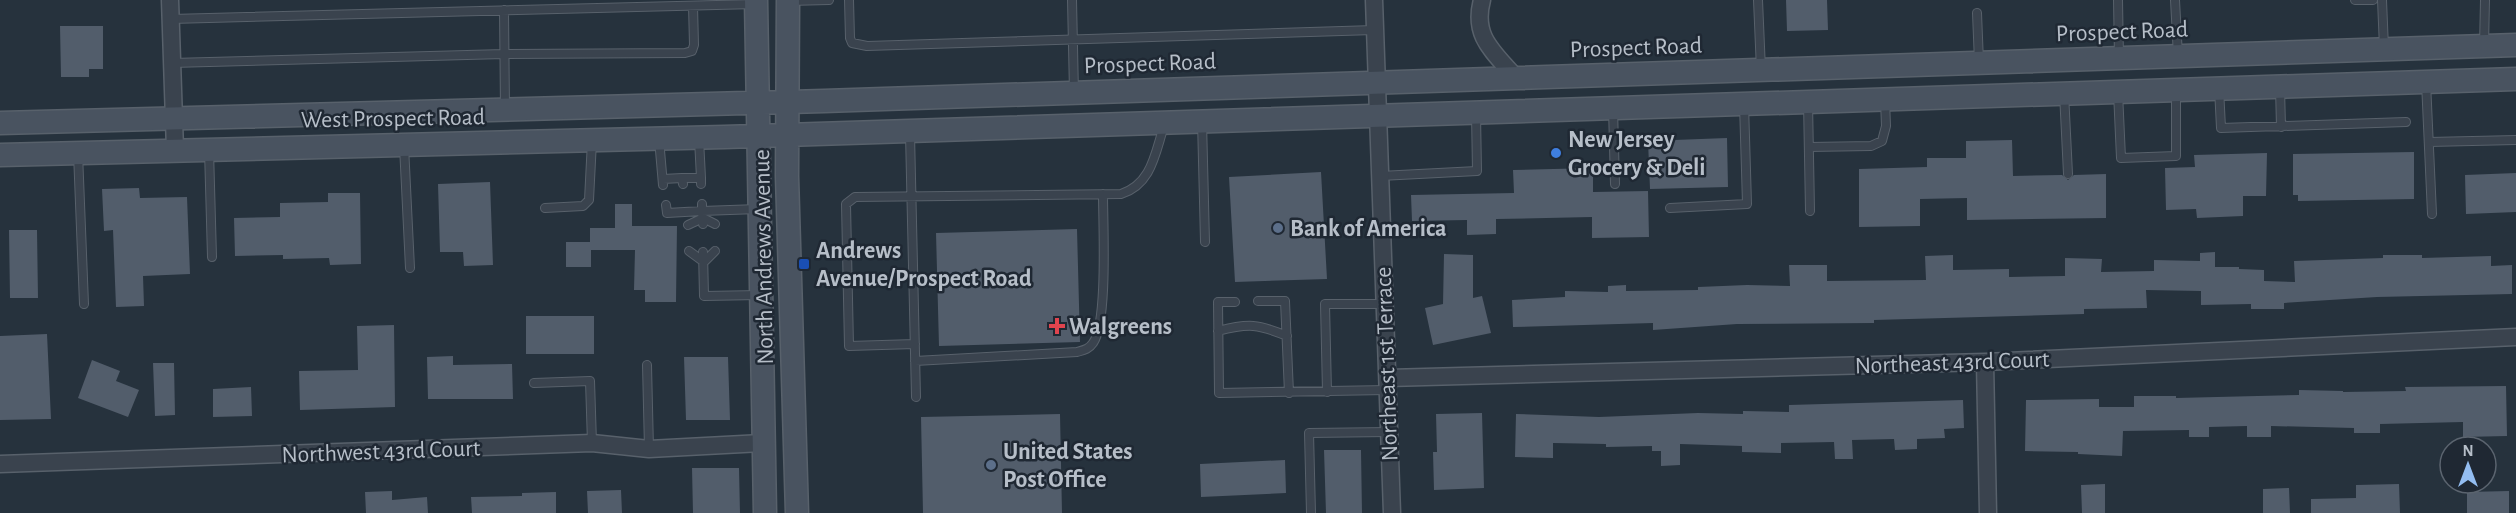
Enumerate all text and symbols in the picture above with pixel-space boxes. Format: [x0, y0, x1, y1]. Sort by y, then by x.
street label: Prospect Road [2055, 18, 2189, 46]
street label: Prospect Road [1569, 34, 1703, 62]
street label: Prospect Road [1083, 50, 1217, 78]
street label: West Prospect Road [301, 105, 485, 133]
place label: New Jersey Grocery & Deli [1568, 128, 1706, 180]
marker: New Jersey Grocery & Deli [1549, 146, 1563, 160]
street label: North Andrews Avenue [750, 149, 778, 365]
place label: Bank of America [1290, 217, 1447, 241]
marker: Bank of America [1271, 221, 1285, 235]
place label: Andrews Avenue/Prospect Road [816, 239, 1032, 291]
marker: Andrews Avenue/Prospect Road [797, 257, 811, 271]
street label: Northeast 1st Terrace [1372, 266, 1402, 462]
place label: Walgreens [1069, 315, 1172, 339]
marker: Walgreens [1050, 319, 1064, 333]
street label: Northeast 43rd Court [1854, 348, 2050, 378]
north arrow [2438, 435, 2498, 495]
street label: Northwest 43rd Court [281, 437, 481, 467]
place label: United States Post Office [1003, 440, 1133, 492]
text: N [2462, 443, 2474, 459]
marker: United States Post Office [984, 458, 998, 472]

